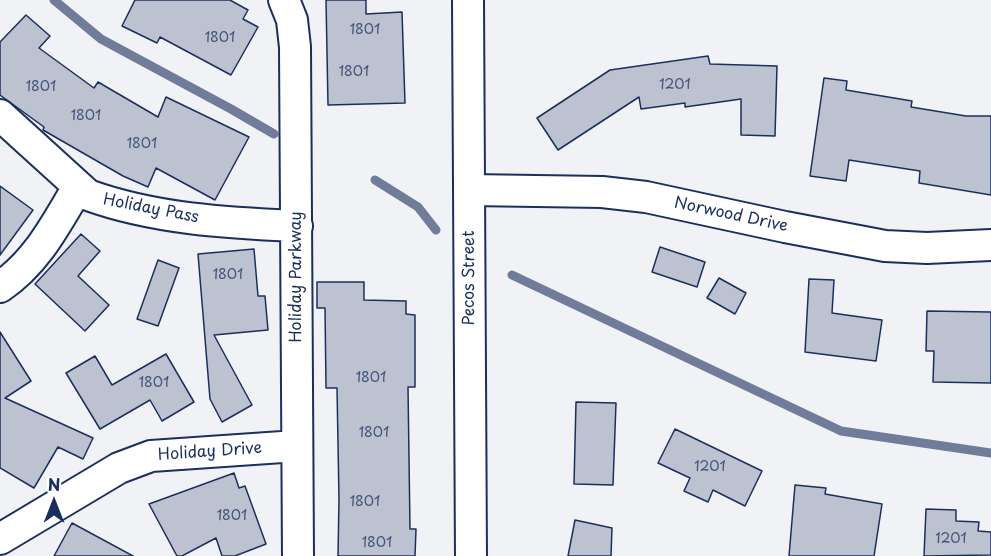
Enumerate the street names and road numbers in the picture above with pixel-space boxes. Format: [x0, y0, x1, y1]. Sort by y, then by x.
street label: Holiday Pass [102, 190, 200, 228]
street label: Norwood Drive [672, 194, 790, 236]
street label: Holiday Parkway [287, 211, 307, 343]
street label: Pecos Street [460, 230, 480, 326]
street label: Holiday Drive [157, 439, 263, 465]

